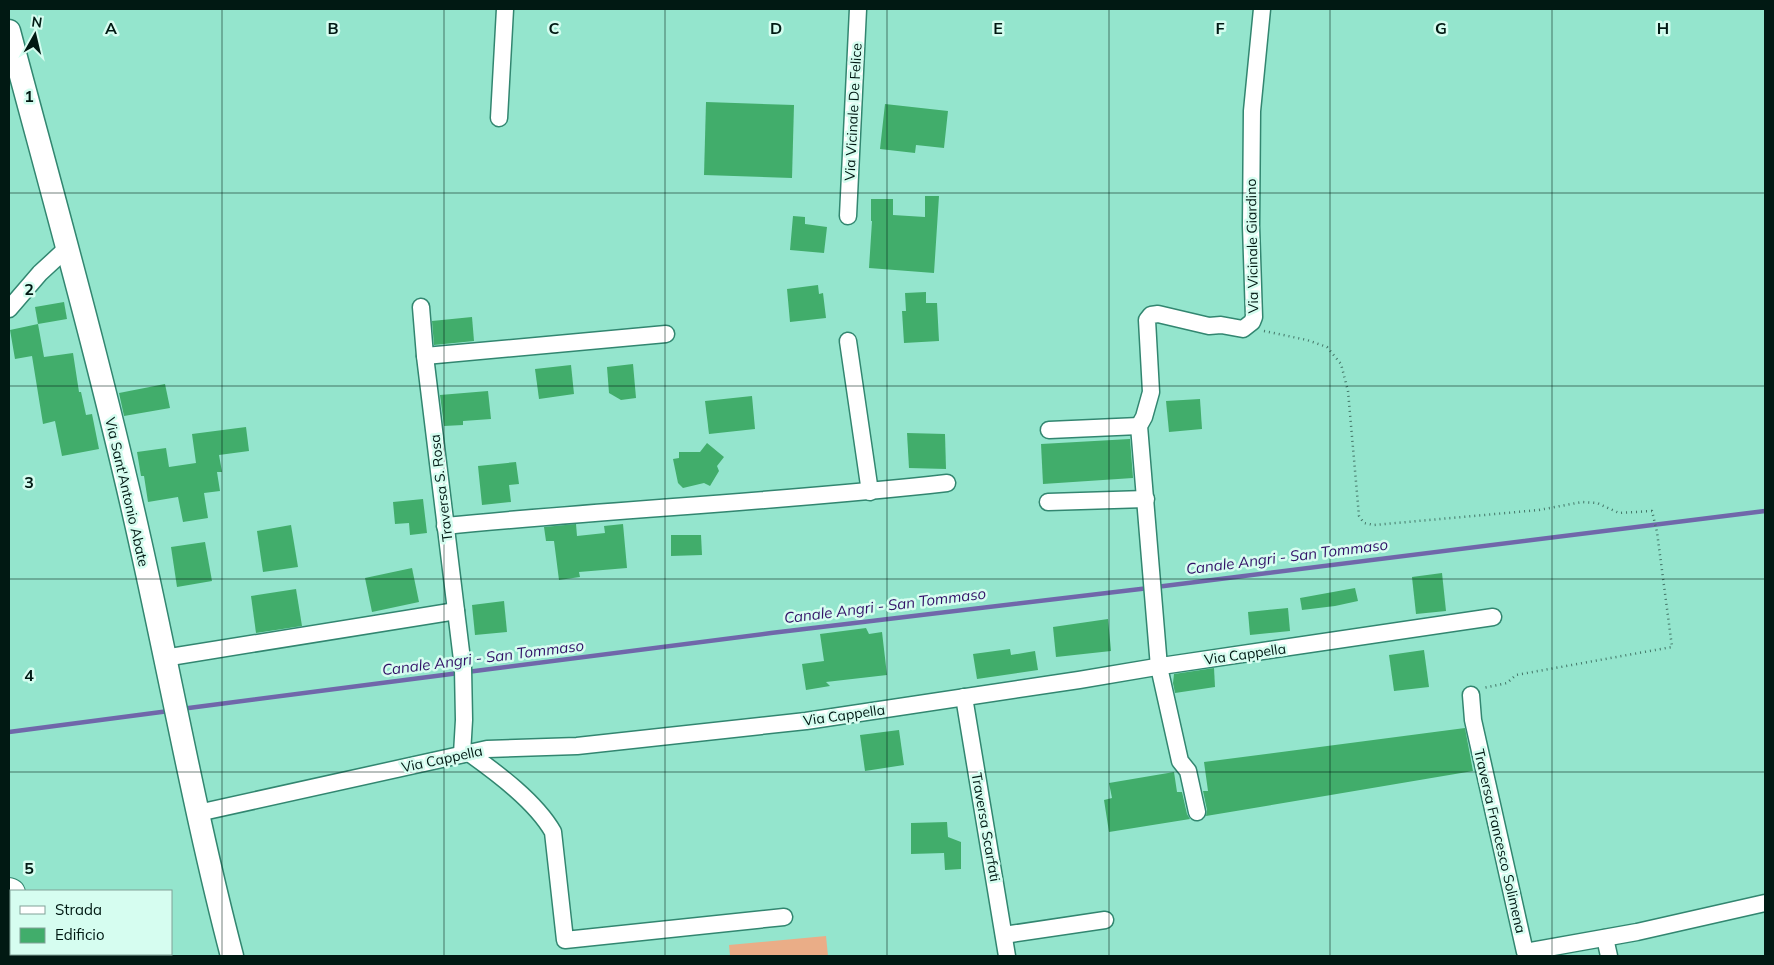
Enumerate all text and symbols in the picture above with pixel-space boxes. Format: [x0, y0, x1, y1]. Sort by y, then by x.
north arrow [10, 10, 60, 60]
text: N [30, 12, 43, 32]
text: A [105, 18, 117, 38]
text: B [327, 18, 339, 38]
text: C [549, 18, 560, 38]
text: D [770, 18, 782, 38]
text: E [993, 18, 1003, 38]
text: F [1215, 18, 1225, 38]
text: G [1435, 18, 1447, 38]
text: H [1657, 18, 1669, 38]
street label: Via Vicinale De Felice [840, 43, 866, 181]
text: 1 [24, 86, 34, 106]
street label: Via Vicinale Giardino [1242, 179, 1262, 313]
text: 2 [24, 279, 34, 299]
street label: Via Sant'Antonio Abate [101, 416, 153, 568]
street label: Traversa S. Rosa [425, 433, 457, 543]
text: 3 [24, 472, 34, 492]
water label: Canale Angri - San Tommaso [1185, 535, 1389, 578]
water label: Canale Angri - San Tommaso [783, 584, 987, 627]
water label: Canale Angri - San Tommaso [381, 636, 585, 679]
street label: Via Cappella [1203, 639, 1287, 669]
text: 4 [24, 665, 34, 685]
street label: Via Cappella [802, 700, 886, 730]
street label: Via Cappella [400, 742, 484, 776]
street label: Traversa Francesco Solimena [1470, 747, 1530, 935]
street label: Traversa Scarfati [968, 771, 1004, 883]
text: 5 [24, 858, 34, 878]
legend [10, 890, 172, 955]
text: Strada [55, 900, 102, 919]
text: Edificio [55, 925, 105, 944]

